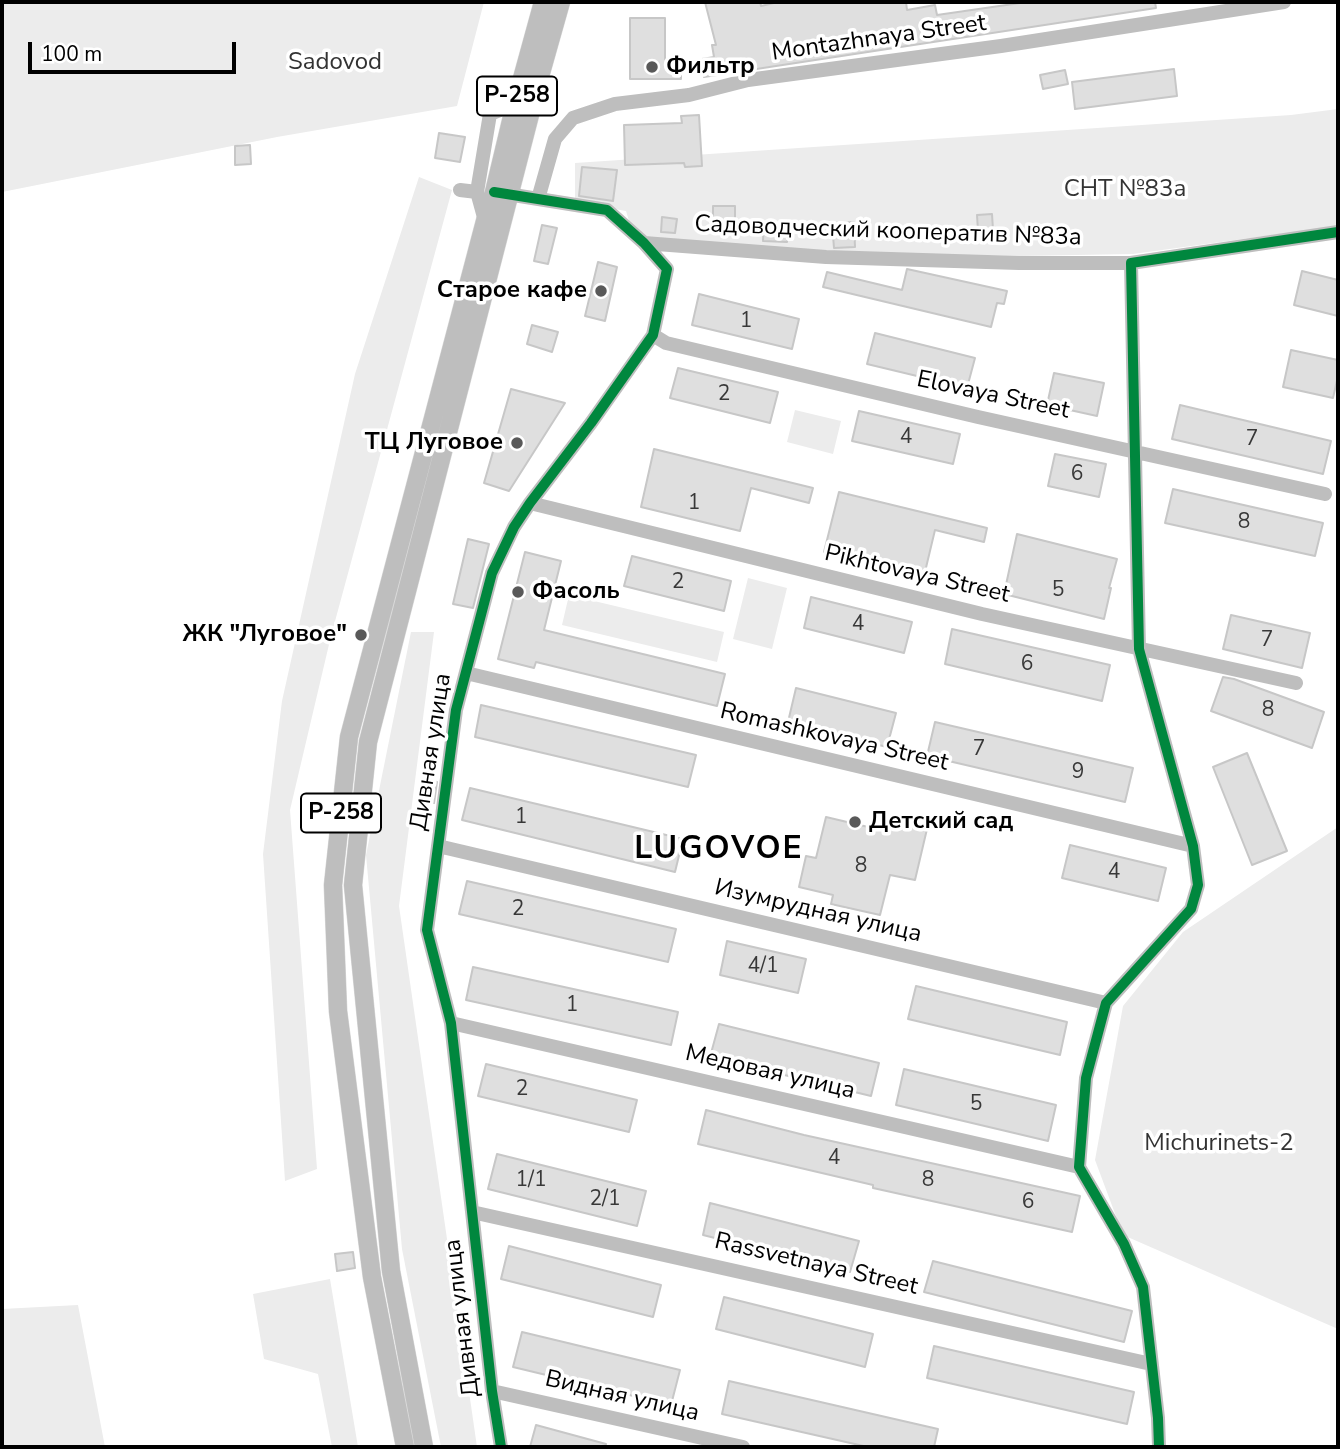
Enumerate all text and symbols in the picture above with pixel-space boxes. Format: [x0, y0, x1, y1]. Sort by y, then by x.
street label: Montazhnaya Street [770, 10, 988, 68]
scale bar [32, 28, 240, 72]
text: 100 m [41, 40, 102, 68]
park label: Sadovod [288, 49, 382, 77]
place label: Фильтр [666, 53, 755, 81]
marker: Фильтр [644, 59, 660, 75]
road number: Р-258 [477, 76, 557, 116]
park label: СНТ №83а [1064, 176, 1186, 204]
street label: Садоводческий кооператив №83а [694, 211, 1082, 253]
place label: Старое кафе [437, 277, 587, 305]
marker: Старое кафе [593, 283, 609, 299]
house number: 1 [740, 309, 752, 335]
street label: Elovaya Street [914, 366, 1072, 426]
house number: 2 [718, 382, 730, 408]
house number: 4 [900, 425, 912, 451]
house number: 7 [1246, 427, 1258, 453]
place label: ТЦ Луговое [365, 429, 503, 457]
marker: ТЦ Луговое [509, 435, 525, 451]
house number: 6 [1071, 462, 1083, 488]
house number: 1 [688, 491, 700, 517]
house number: 8 [1238, 510, 1250, 536]
street label: Pikhtovaya Street [822, 540, 1012, 610]
house number: 2 [672, 570, 684, 596]
place label: Фасоль [532, 578, 620, 606]
house number: 5 [1052, 578, 1064, 604]
marker: Фасоль [510, 584, 526, 600]
house number: 4 [852, 612, 864, 638]
place label: ЖК "Луговое" [183, 621, 347, 649]
marker: ЖК "Луговое" [353, 627, 369, 643]
house number: 7 [1261, 628, 1273, 654]
house number: 6 [1021, 652, 1033, 678]
street label: Дивная улица [405, 671, 459, 833]
street label: Romashkovaya Street [717, 698, 951, 778]
house number: 8 [1262, 698, 1274, 724]
house number: 7 [973, 737, 985, 763]
house number: 9 [1072, 760, 1084, 786]
road number: Р-258 [301, 793, 381, 832]
house number: 1 [515, 805, 527, 831]
place label: Детский сад [869, 808, 1013, 836]
marker: Детский сад [847, 814, 863, 830]
district label: LUGOVOE [635, 831, 803, 869]
house number: 8 [855, 854, 867, 880]
house number: 4 [1108, 860, 1120, 886]
street label: Изумрудная улица [712, 874, 924, 950]
house number: 2 [512, 897, 524, 923]
house number: 4/1 [747, 954, 779, 980]
house number: 1 [566, 993, 578, 1019]
street label: Медовая улица [682, 1039, 858, 1107]
house number: 2 [516, 1077, 528, 1103]
house number: 5 [970, 1092, 982, 1118]
park label: Michurinets-2 [1144, 1130, 1294, 1158]
house number: 4 [828, 1146, 840, 1172]
house number: 1/1 [515, 1168, 547, 1194]
house number: 8 [922, 1168, 934, 1194]
house number: 2/1 [589, 1187, 621, 1213]
house number: 6 [1022, 1190, 1034, 1216]
street label: Rassvetnaya Street [712, 1228, 920, 1302]
street label: Дивная улица [439, 1237, 487, 1399]
street label: Видная улица [542, 1365, 702, 1429]

